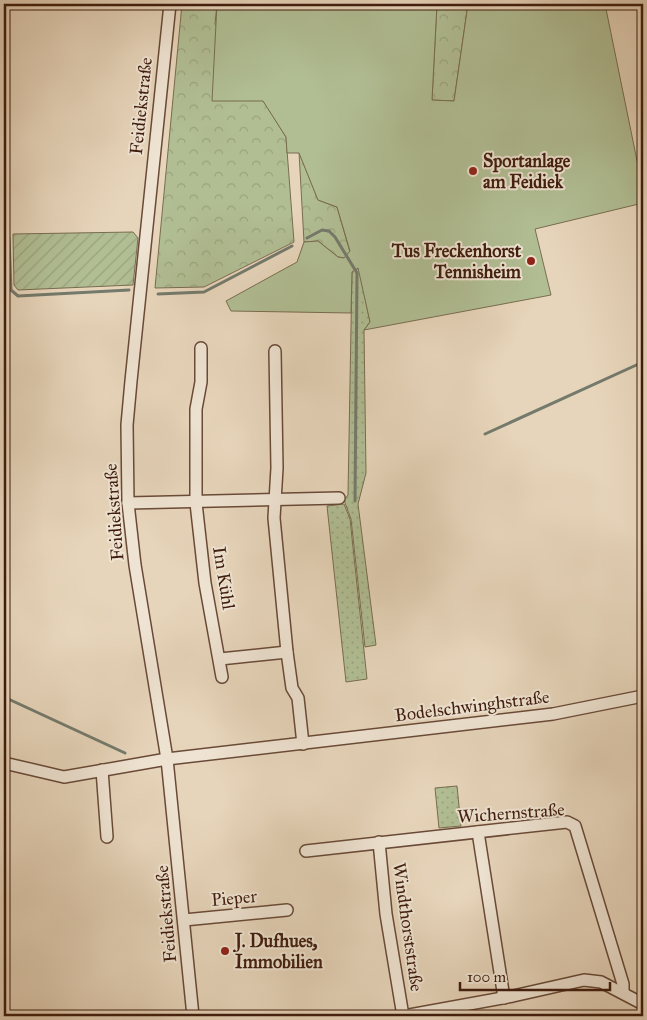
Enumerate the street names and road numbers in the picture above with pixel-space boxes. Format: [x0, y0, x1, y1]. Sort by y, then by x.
street label: Feidiekstraße [125, 56, 157, 156]
street label: Feidiekstraße [100, 463, 128, 561]
street label: Im Kühl [208, 545, 240, 611]
street label: Bodelschwinghstraße [393, 686, 551, 727]
street label: Wichernstraße [457, 798, 565, 828]
street label: Windthorststraße [388, 861, 428, 993]
street label: Feidiekstraße [151, 864, 181, 964]
street label: Pieper [210, 885, 258, 911]

